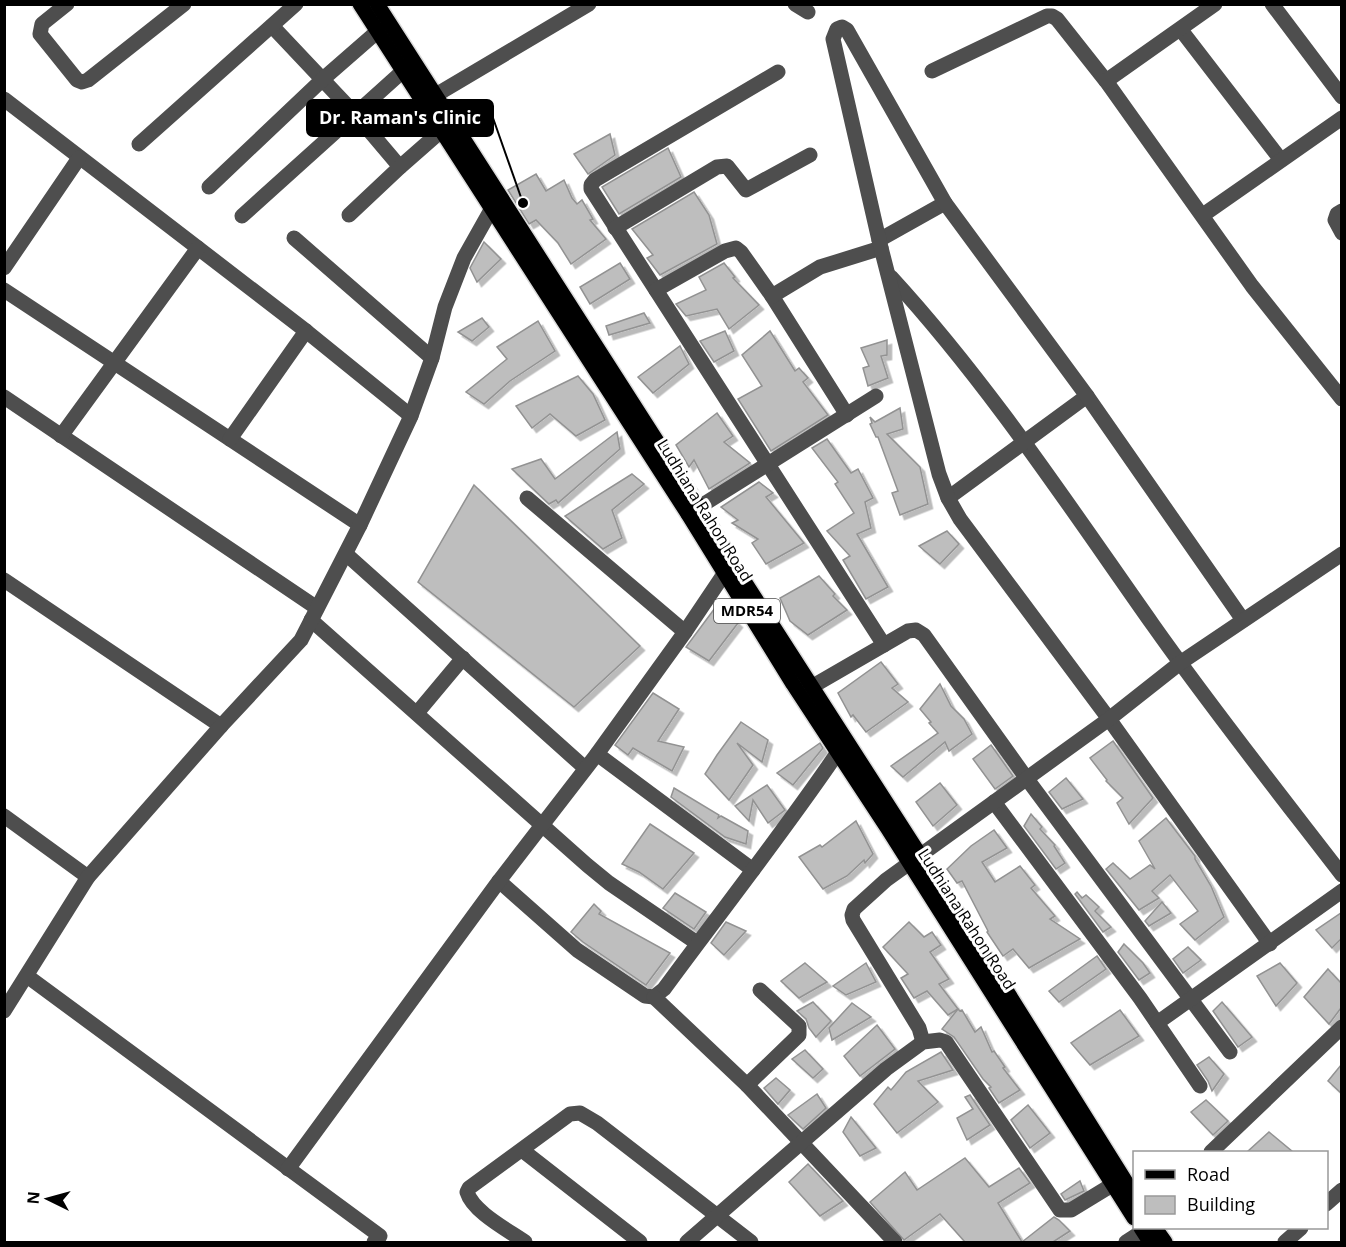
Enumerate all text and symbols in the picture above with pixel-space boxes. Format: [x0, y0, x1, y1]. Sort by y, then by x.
callout: Dr. Raman's Clinic [307, 100, 493, 136]
text: Dr. Raman's Clinic [319, 105, 481, 129]
street label: Ludhiana Rahon Road [652, 435, 758, 585]
road number: MDR54 [714, 599, 780, 623]
street label: Ludhiana Rahon Road [913, 844, 1021, 994]
legend [1133, 1151, 1328, 1229]
text: Road [1187, 1162, 1230, 1186]
north arrow [18, 1169, 78, 1229]
text: N [22, 1190, 45, 1205]
text: Building [1187, 1192, 1255, 1216]

